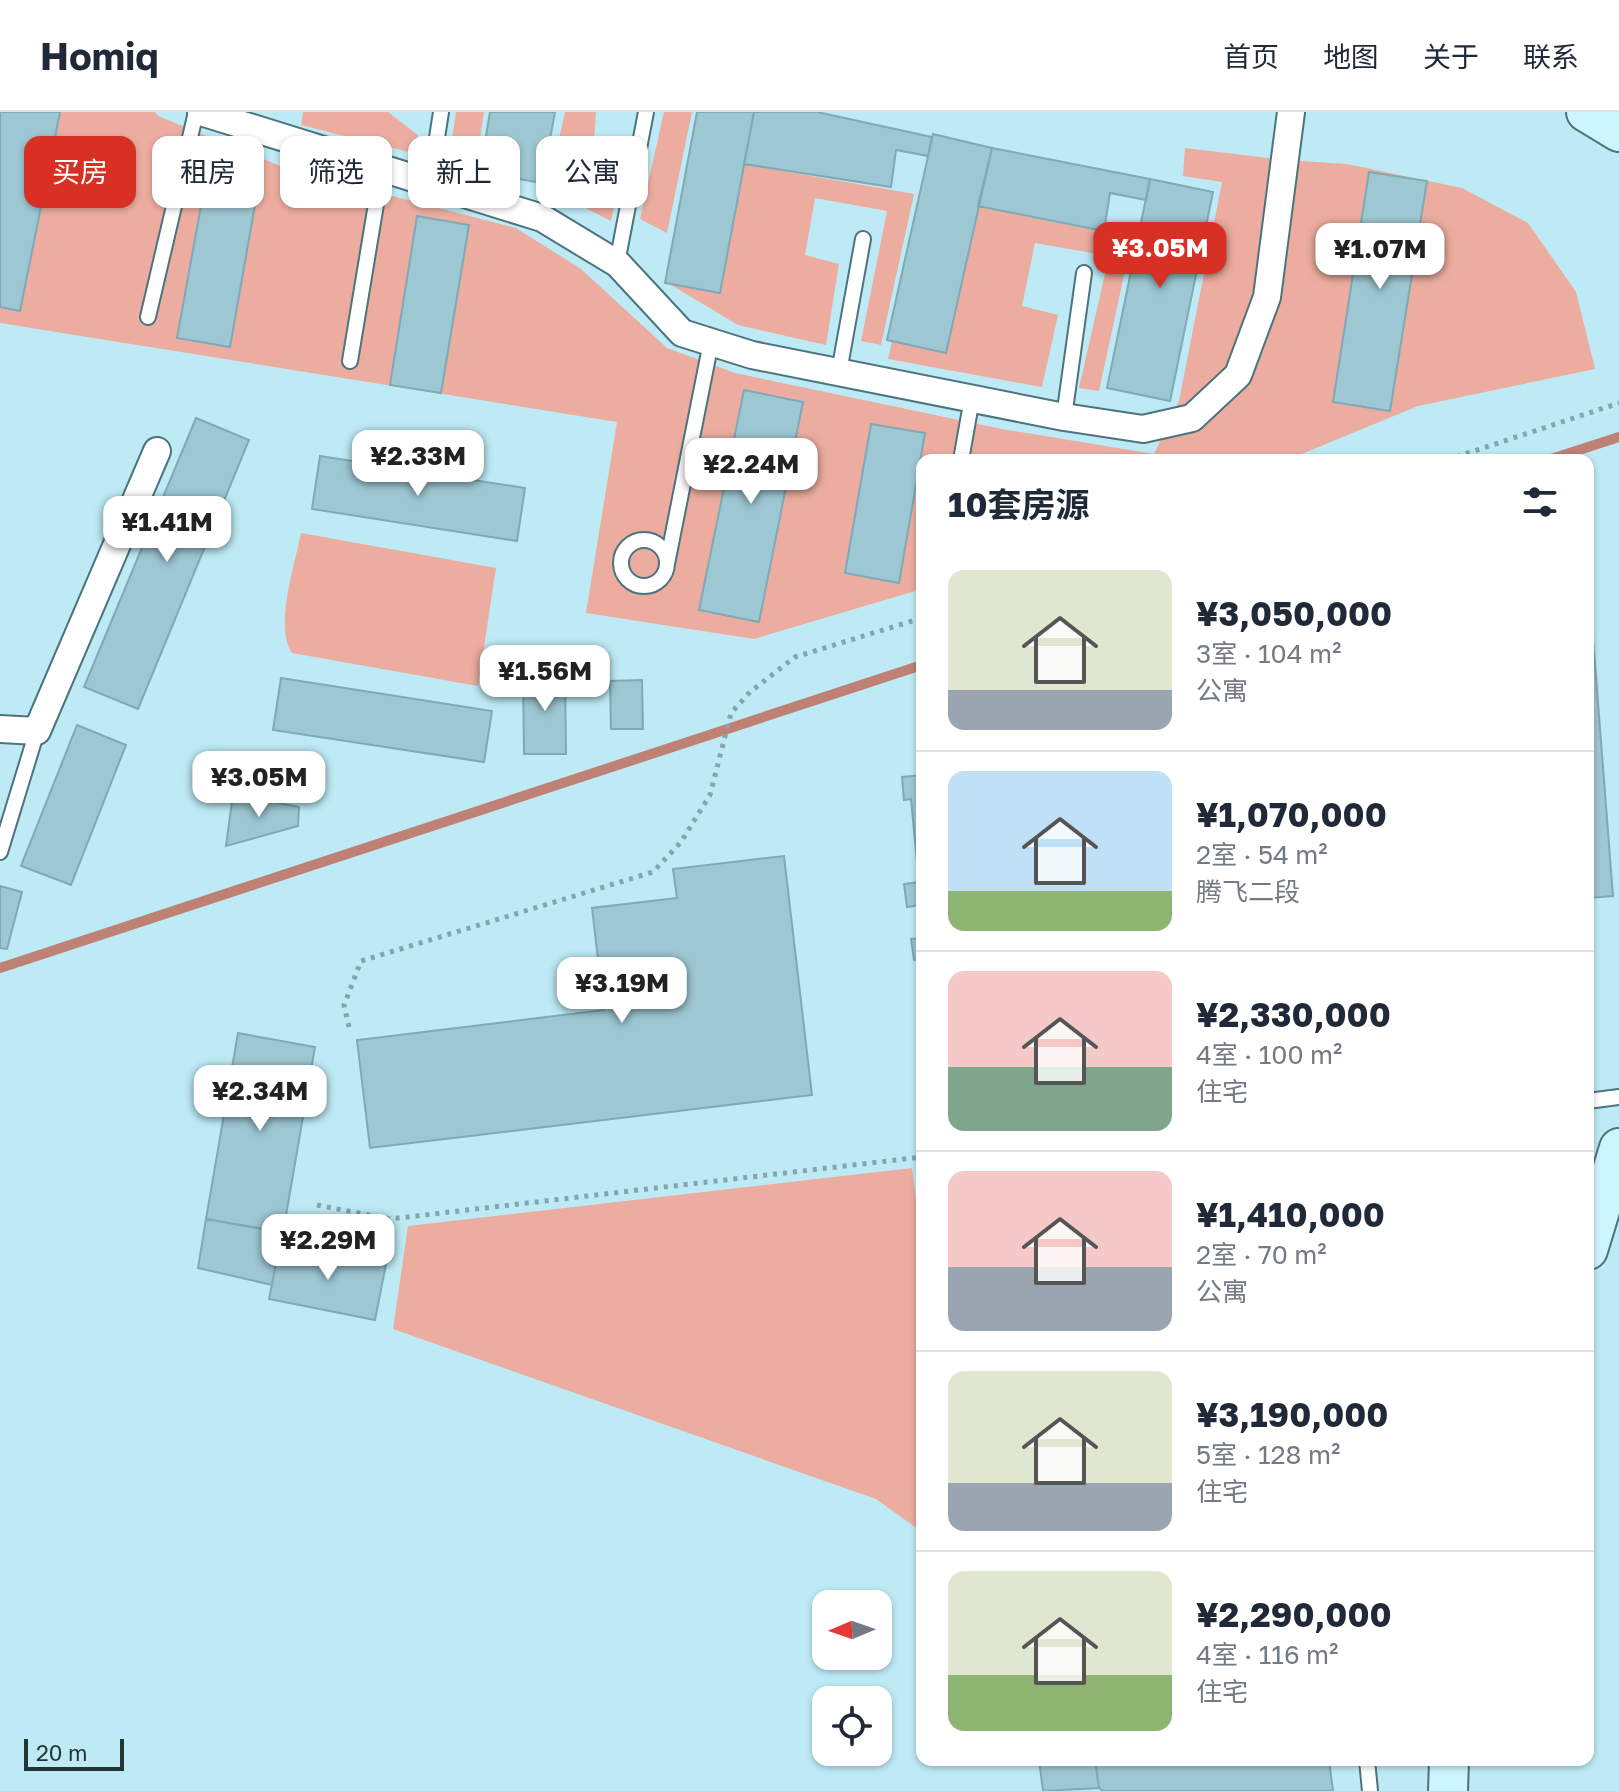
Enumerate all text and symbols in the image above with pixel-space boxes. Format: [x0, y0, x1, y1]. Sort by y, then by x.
text: Homiq [40, 33, 159, 78]
text: 首页 [1223, 40, 1279, 73]
text: 地图 [1323, 40, 1379, 73]
text: 关于 [1423, 40, 1479, 73]
text: 联系 [1523, 40, 1579, 73]
chip: 买房 [24, 136, 136, 208]
chip: 租房 [152, 136, 264, 208]
chip: 筛选 [280, 136, 392, 208]
chip: 新上 [408, 136, 520, 208]
chip: 公寓 [536, 136, 648, 208]
pin: ¥3.05M [1095, 222, 1225, 290]
pin: ¥1.07M [1315, 223, 1445, 291]
text: ¥3.05M [1111, 232, 1209, 263]
text: ¥1.07M [1333, 233, 1427, 264]
pin: ¥2.33M [353, 430, 483, 498]
pin: ¥2.24M [686, 438, 816, 506]
text: ¥2.33M [370, 440, 466, 471]
text: ¥2.24M [703, 448, 799, 479]
icon: filters [1518, 480, 1562, 524]
text: 10套房源 [948, 484, 1090, 524]
pin: ¥1.41M [102, 496, 232, 564]
text: ¥1.41M [121, 506, 213, 537]
text: ¥3,050,000 [1196, 593, 1392, 633]
icon: home [1012, 602, 1108, 698]
text: 3室 · 104 m² [1196, 638, 1341, 669]
pin: ¥1.56M [480, 645, 610, 713]
text: ¥1.56M [498, 655, 592, 686]
text: 公寓 [1196, 675, 1248, 706]
pin: ¥3.05M [194, 751, 324, 819]
text: ¥3.05M [210, 761, 308, 792]
text: ¥1,070,000 [1196, 794, 1387, 834]
icon: home [1012, 803, 1108, 899]
text: 2室 · 54 m² [1196, 839, 1328, 870]
text: 腾飞二段 [1196, 876, 1300, 907]
pin: ¥3.19M [557, 957, 687, 1025]
text: ¥3.19M [575, 967, 669, 998]
text: ¥2,330,000 [1196, 994, 1391, 1034]
icon: home [1012, 1003, 1108, 1099]
text: 4室 · 100 m² [1196, 1039, 1342, 1070]
pin: ¥2.34M [195, 1065, 325, 1133]
text: ¥2.34M [212, 1075, 308, 1106]
text: 住宅 [1196, 1076, 1248, 1107]
text: ¥1,410,000 [1196, 1194, 1385, 1234]
icon: home [1012, 1203, 1108, 1299]
pin: ¥2.29M [263, 1214, 393, 1282]
text: ¥2.29M [280, 1224, 376, 1255]
text: 2室 · 70 m² [1196, 1239, 1327, 1270]
text: 公寓 [1196, 1276, 1248, 1307]
text: ¥3,190,000 [1196, 1394, 1388, 1434]
icon: home [1012, 1403, 1108, 1499]
text: 5室 · 128 m² [1196, 1439, 1340, 1470]
text: 住宅 [1196, 1476, 1248, 1507]
north arrow [812, 1590, 892, 1670]
map controls [812, 1590, 892, 1766]
text: ¥2,290,000 [1196, 1594, 1392, 1634]
icon: home [1012, 1603, 1108, 1699]
text: 4室 · 116 m² [1196, 1639, 1338, 1670]
text: 住宅 [1196, 1676, 1248, 1707]
button: locate [812, 1686, 892, 1766]
scale bar [24, 1735, 124, 1771]
text: 20 m [36, 1739, 87, 1766]

